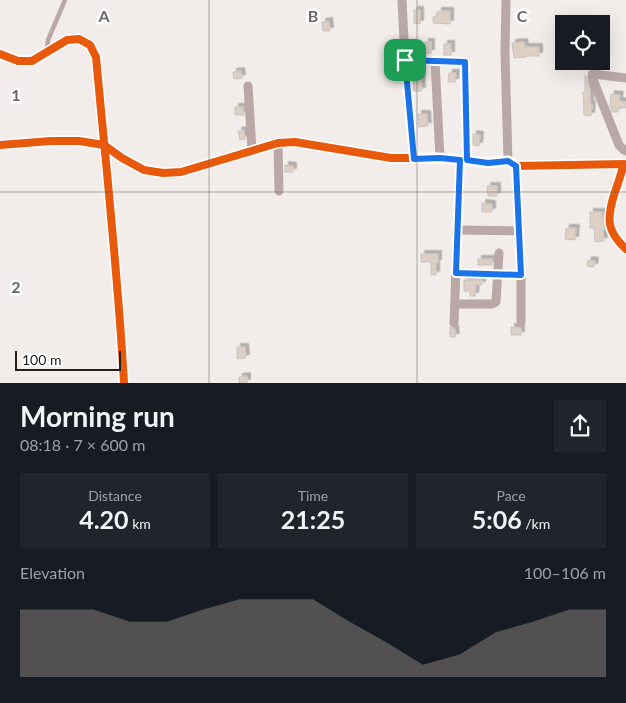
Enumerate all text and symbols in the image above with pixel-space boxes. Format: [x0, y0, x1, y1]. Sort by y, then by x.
text: A [97, 6, 110, 25]
text: B [308, 6, 318, 25]
text: C [517, 6, 528, 25]
map controls [555, 15, 610, 70]
button: locate [555, 15, 610, 70]
pin [384, 39, 426, 81]
icon: arrive [391, 46, 419, 74]
text: 1 [11, 85, 21, 104]
text: 2 [11, 277, 21, 296]
scale bar [15, 348, 121, 371]
text: 100 m [22, 351, 61, 368]
text: Morning run [20, 399, 175, 433]
button: share [554, 400, 606, 452]
text: 08:18 · 7 × 600 m [20, 435, 145, 454]
text: Distance [88, 487, 142, 504]
text: Time [298, 487, 328, 504]
text: Pace [496, 487, 526, 504]
text: 4.20 [79, 504, 129, 534]
text: 21:25 [281, 504, 345, 534]
text: 5:06 [472, 504, 522, 534]
text: km [129, 515, 151, 532]
text: /km [522, 515, 550, 532]
text: Elevation [20, 563, 85, 582]
text: 100–106 m [524, 563, 606, 582]

